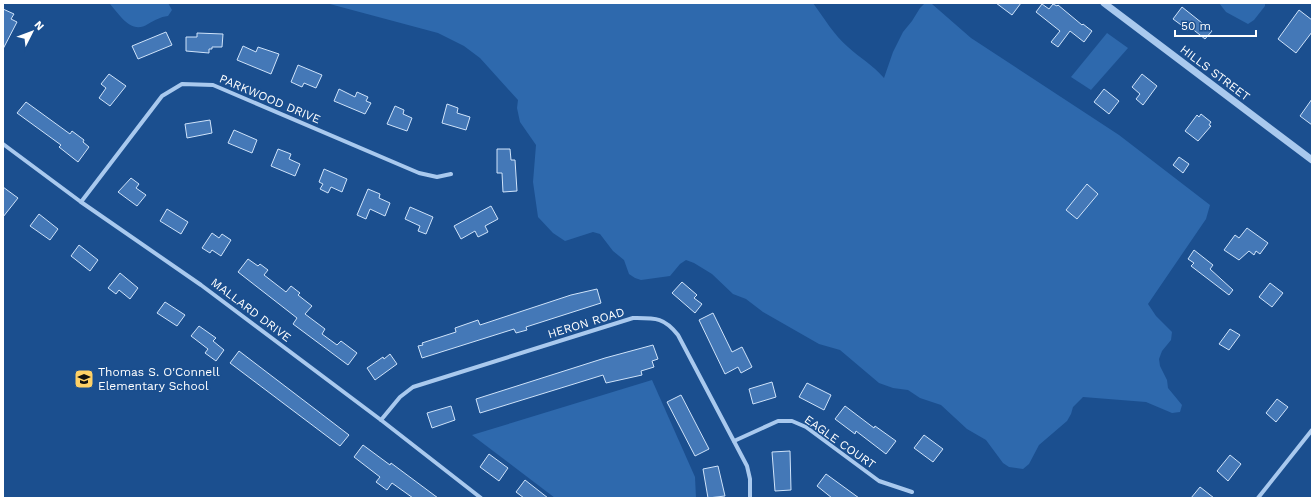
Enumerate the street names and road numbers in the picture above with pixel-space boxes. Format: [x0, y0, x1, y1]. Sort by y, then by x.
street label: HILLS STREET [1177, 42, 1253, 104]
street label: PARKWOOD DRIVE [217, 71, 323, 127]
street label: MALLARD DRIVE [208, 275, 294, 345]
street label: HERON ROAD [546, 305, 626, 341]
street label: EAGLE COURT [802, 412, 878, 472]

